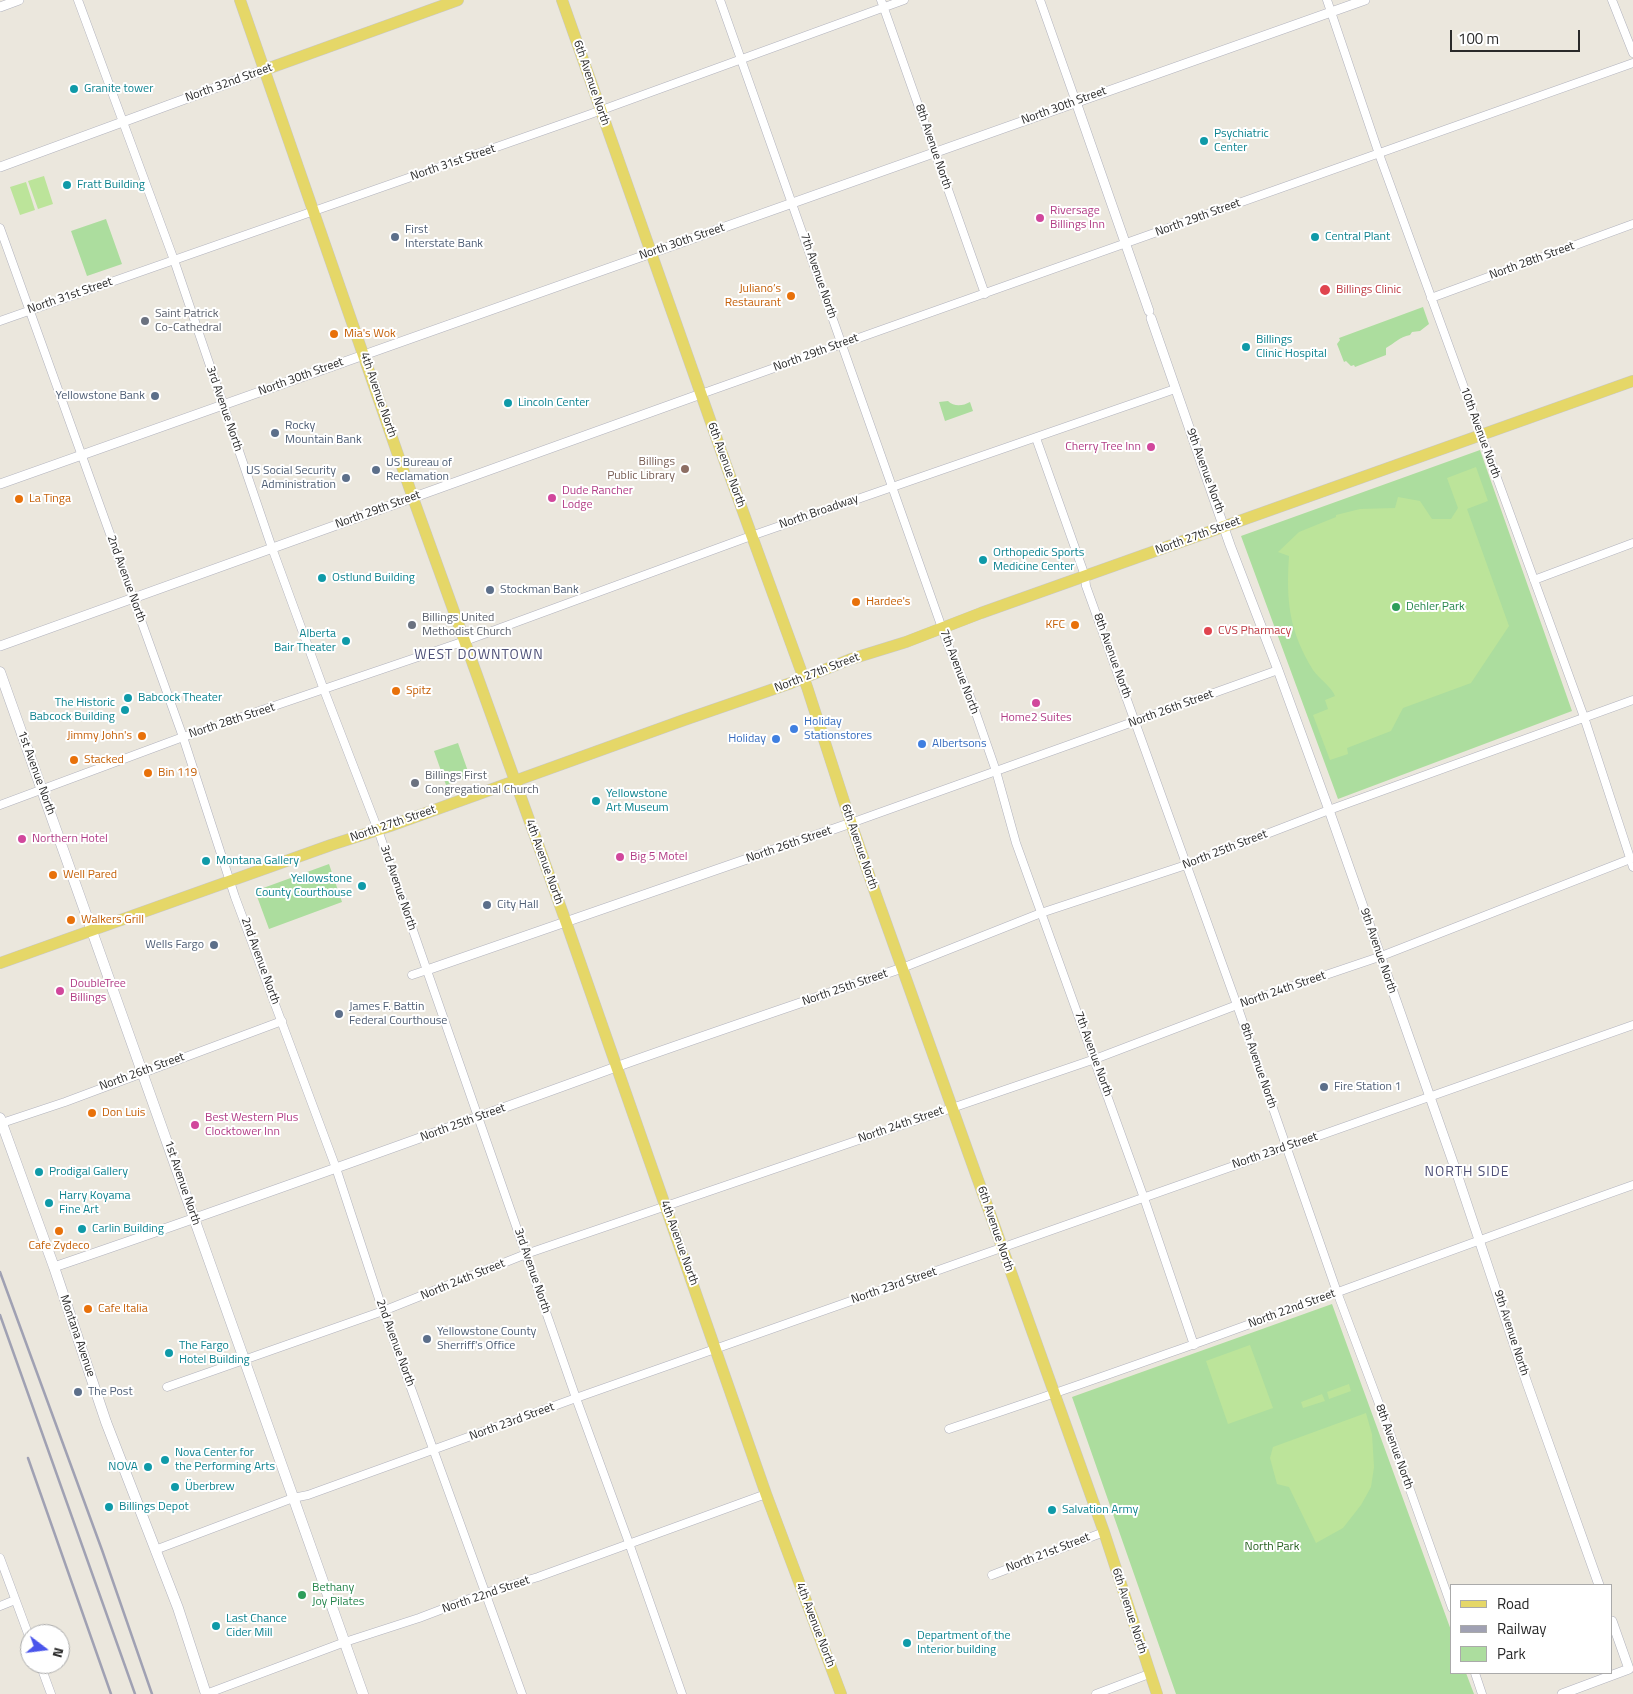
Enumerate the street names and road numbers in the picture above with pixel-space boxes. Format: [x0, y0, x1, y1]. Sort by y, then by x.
street label: 6th Avenue North [570, 38, 612, 128]
street label: North 32nd Street [183, 61, 275, 105]
street label: North 30th Street [1019, 84, 1109, 128]
street label: 8th Avenue North [912, 102, 954, 192]
street label: North 31st Street [409, 142, 497, 184]
street label: North 29th Street [1153, 196, 1243, 240]
street label: North 30th Street [637, 221, 727, 263]
street label: 7th Avenue North [797, 231, 839, 321]
street label: North 28th Street [1487, 239, 1577, 283]
street label: North 31st Street [26, 275, 114, 317]
street label: North 29th Street [771, 331, 861, 375]
street label: 4th Avenue North [357, 350, 399, 440]
street label: North 30th Street [256, 355, 346, 399]
street label: 3rd Avenue North [203, 365, 245, 453]
street label: 10th Avenue North [1457, 385, 1503, 481]
street label: 6th Avenue North [704, 421, 748, 509]
street label: 9th Avenue North [1183, 427, 1227, 515]
street label: North 29th Street [333, 488, 423, 532]
street label: North Broadway [778, 492, 860, 532]
street label: North 27th Street [1153, 514, 1243, 558]
street label: 2nd Avenue North [104, 534, 148, 624]
street label: 8th Avenue North [1090, 612, 1134, 700]
street label: 7th Avenue North [936, 628, 982, 716]
street label: North 27th Street [773, 650, 861, 696]
street label: North 26th Street [1126, 687, 1216, 731]
street label: North 28th Street [187, 700, 277, 742]
street label: 1st Avenue North [14, 729, 58, 817]
street label: 6th Avenue North [838, 802, 880, 892]
street label: North 27th Street [348, 803, 438, 845]
street label: 4th Avenue North [522, 818, 566, 906]
street label: North 26th Street [744, 824, 834, 866]
street label: North 25th Street [1181, 827, 1269, 873]
street label: 3rd Avenue North [377, 844, 419, 932]
street label: 9th Avenue North [1357, 906, 1399, 996]
street label: 2nd Avenue North [238, 916, 282, 1006]
street label: North 25th Street [800, 967, 890, 1009]
street label: North 24th Street [1238, 969, 1328, 1011]
street label: 7th Avenue North [1071, 1010, 1115, 1098]
street label: 8th Avenue North [1237, 1021, 1279, 1111]
street label: North 26th Street [97, 1050, 187, 1094]
street label: North 25th Street [418, 1101, 508, 1145]
street label: North 24th Street [856, 1104, 946, 1146]
street label: North 23rd Street [1230, 1130, 1320, 1172]
street label: 1st Avenue North [161, 1139, 203, 1227]
street label: 6th Avenue North [974, 1184, 1016, 1274]
street label: 4th Avenue North [657, 1199, 701, 1287]
street label: 3rd Avenue North [511, 1227, 553, 1315]
street label: North 24th Street [419, 1257, 507, 1303]
street label: North 23rd Street [849, 1265, 939, 1307]
street label: North 22nd Street [1246, 1287, 1338, 1331]
street label: 9th Avenue North [1490, 1288, 1532, 1378]
street label: Montana Avenue [56, 1293, 98, 1379]
street label: 2nd Avenue North [373, 1298, 417, 1388]
street label: North 23rd Street [468, 1400, 556, 1444]
street label: 8th Avenue North [1372, 1403, 1416, 1491]
street label: North 21st Street [1004, 1530, 1092, 1576]
street label: 6th Avenue North [1108, 1566, 1150, 1656]
street label: North 22nd Street [440, 1573, 532, 1617]
street label: 4th Avenue North [792, 1581, 838, 1669]

